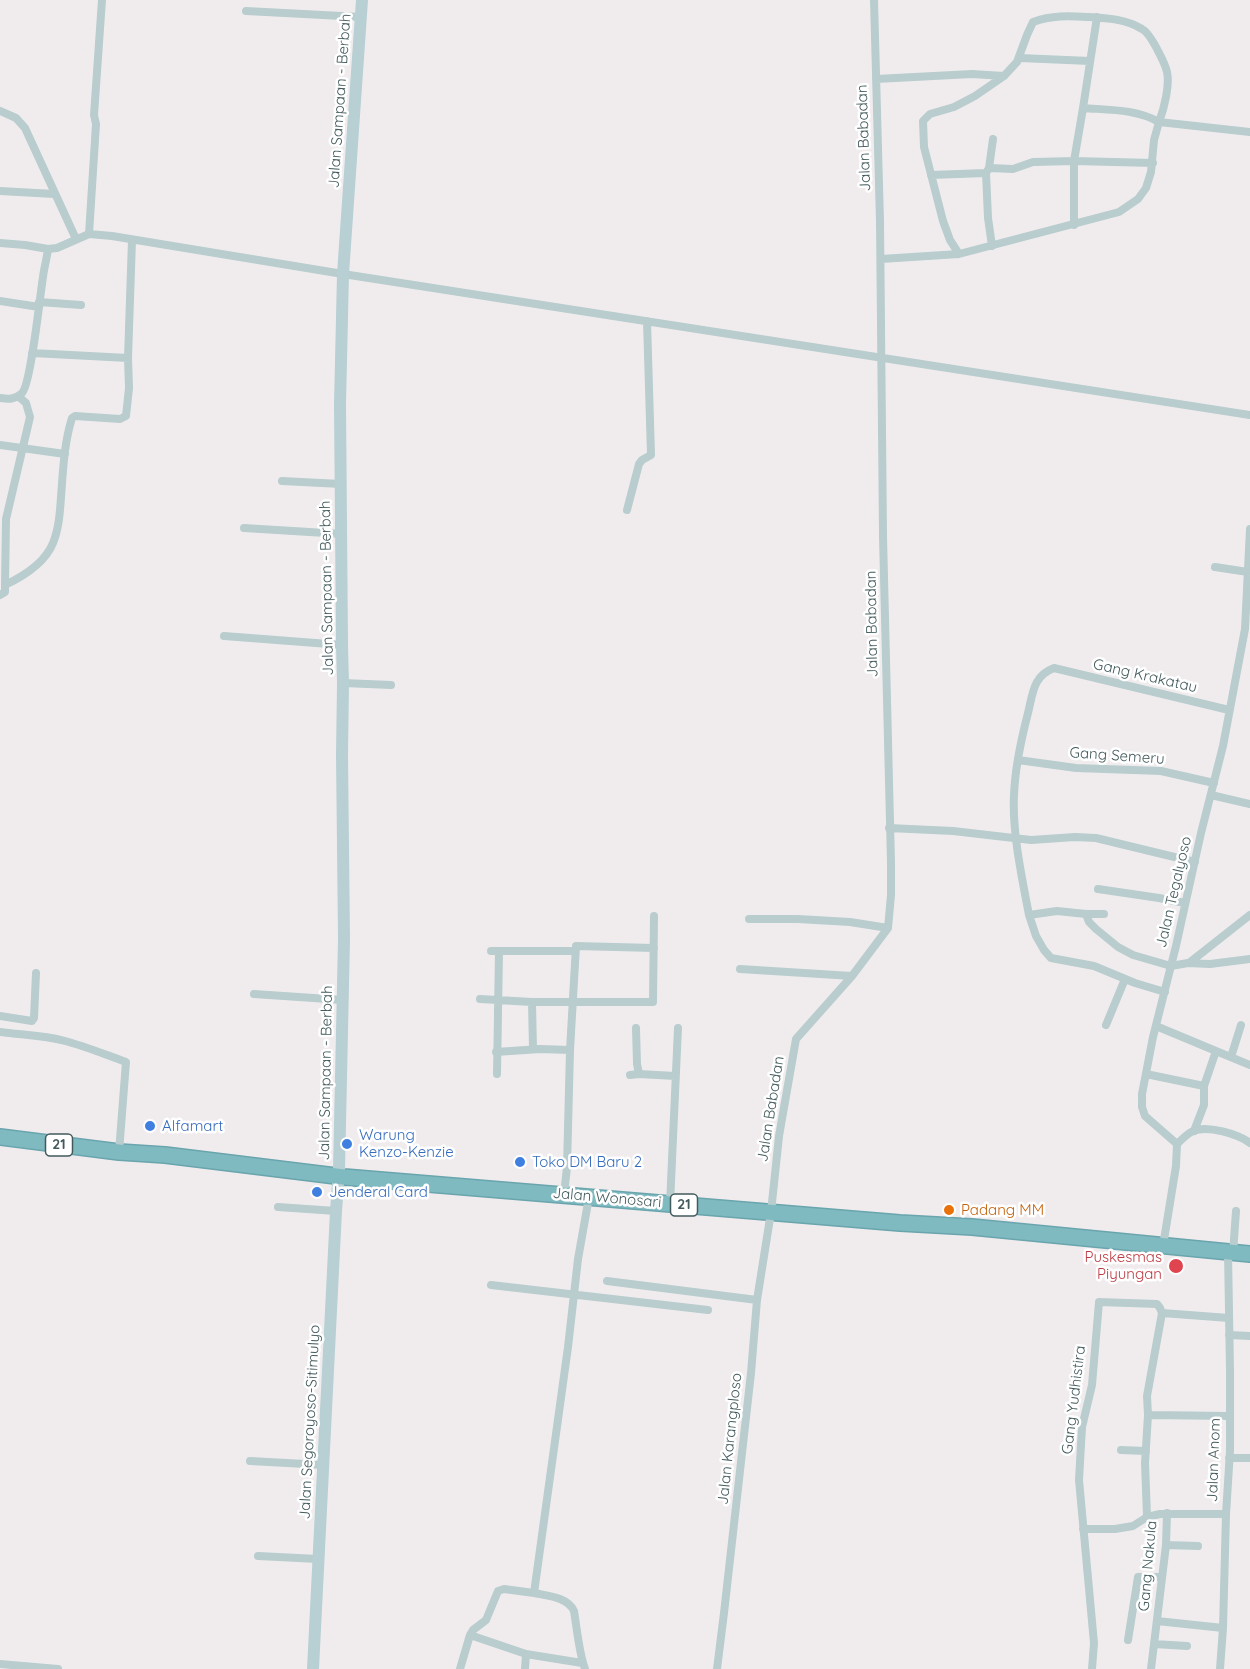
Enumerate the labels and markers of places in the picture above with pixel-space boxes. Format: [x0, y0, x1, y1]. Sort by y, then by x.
place label: Alfamart [162, 1117, 223, 1135]
marker: Alfamart [143, 1119, 157, 1133]
place label: Warung Kenzo-Kenzie [359, 1126, 454, 1161]
marker: Warung Kenzo-Kenzie [340, 1137, 354, 1151]
place label: Toko DM Baru 2 [532, 1153, 642, 1171]
marker: Toko DM Baru 2 [513, 1155, 527, 1169]
place label: Jenderal Card [329, 1183, 428, 1201]
marker: Jenderal Card [310, 1185, 324, 1199]
place label: Padang MM [961, 1201, 1044, 1219]
marker: Padang MM [942, 1203, 956, 1217]
place label: Puskesmas Piyungan [1085, 1248, 1162, 1283]
marker: Puskesmas Piyungan [1167, 1257, 1185, 1275]

